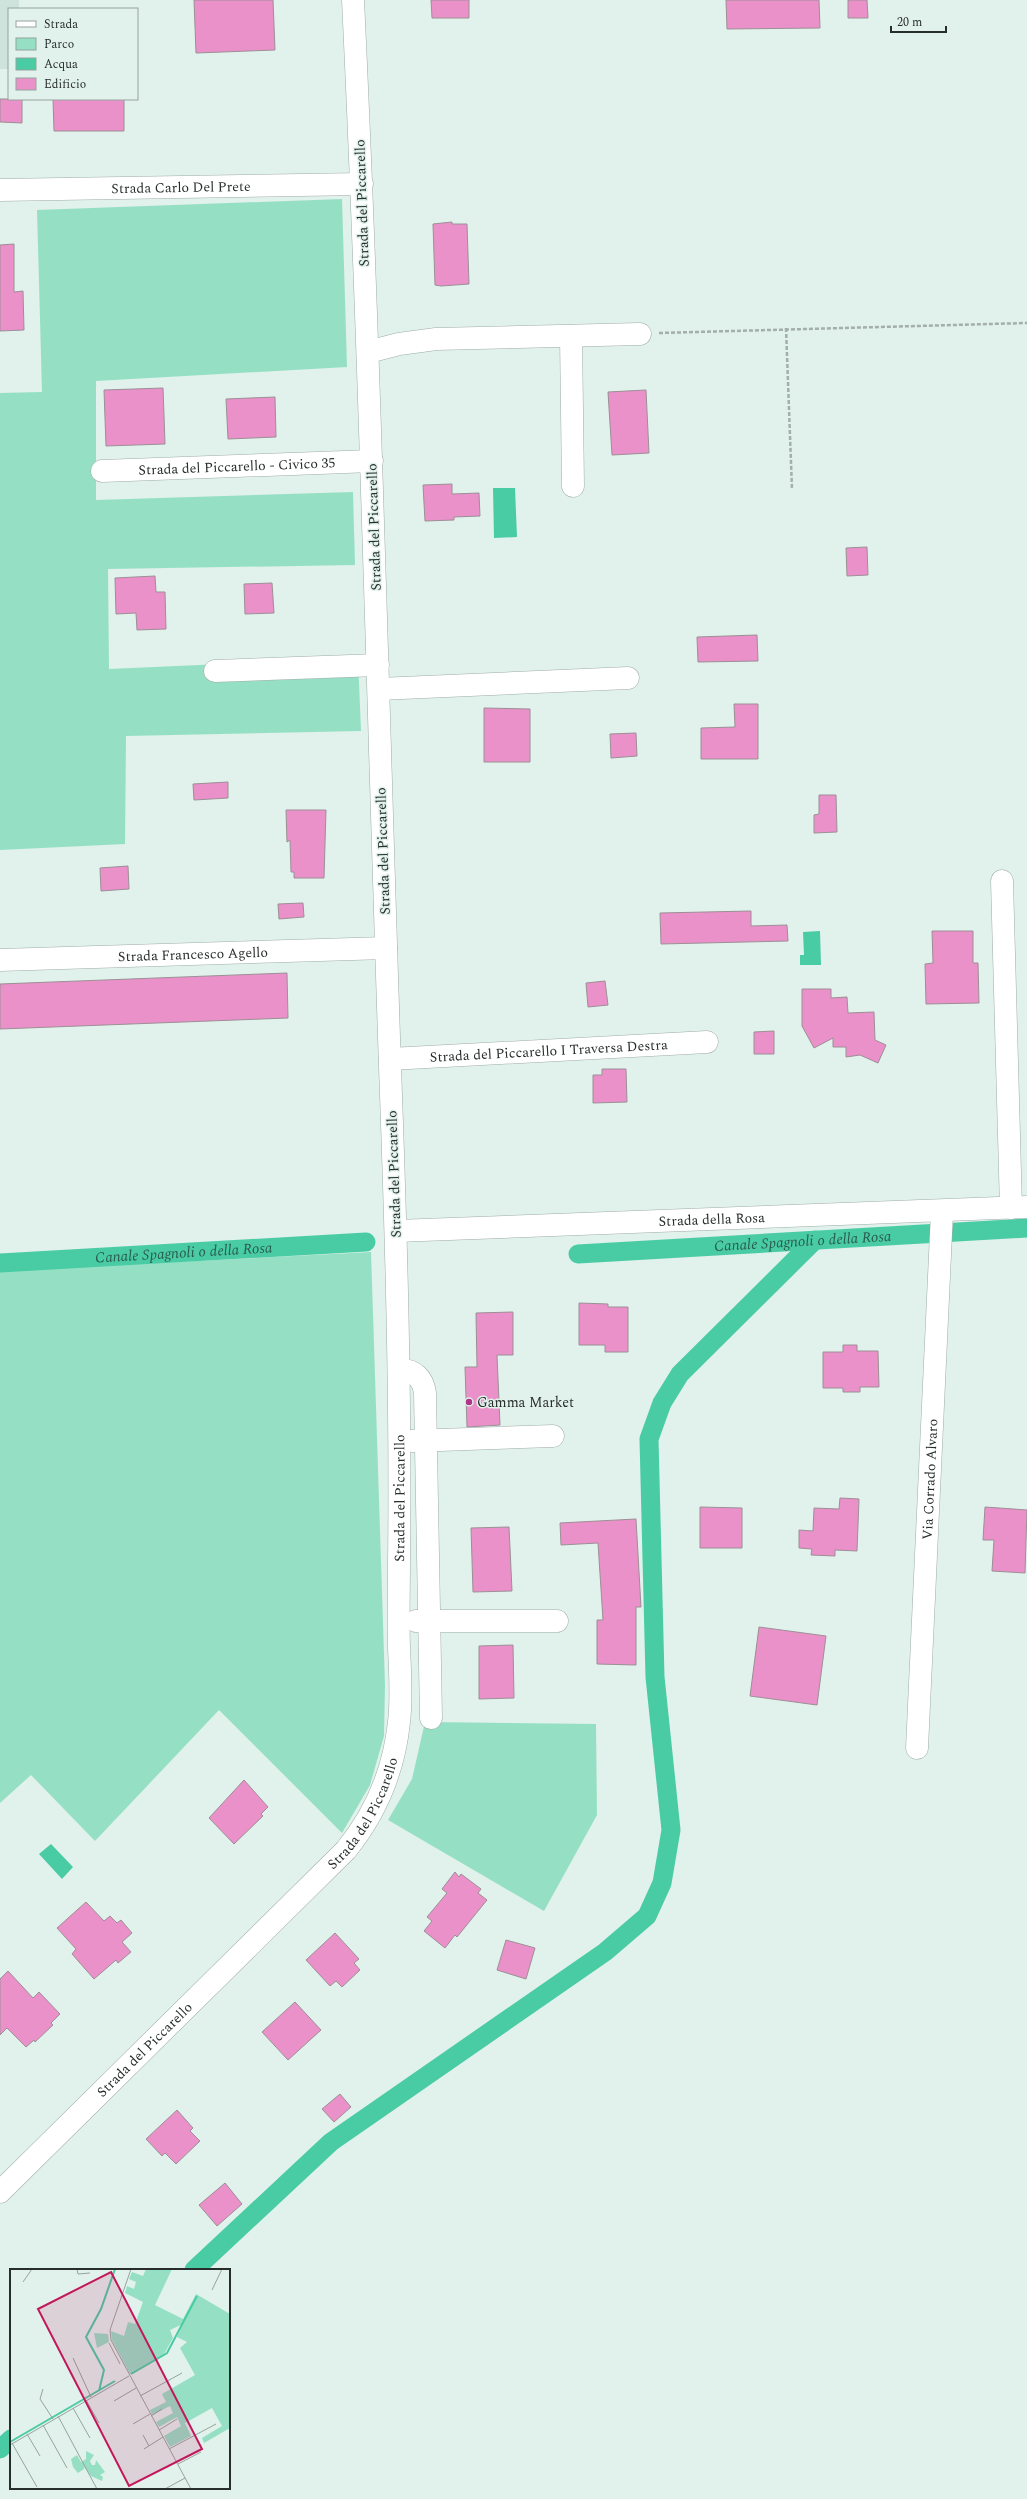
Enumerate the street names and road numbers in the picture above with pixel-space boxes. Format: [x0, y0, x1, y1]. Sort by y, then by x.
street label: Strada del Piccarello [349, 139, 375, 267]
street label: Strada Carlo Del Prete [111, 175, 251, 199]
street label: Strada del Piccarello - Civico 35 [138, 452, 336, 480]
street label: Strada del Piccarello [361, 463, 387, 591]
street label: Strada del Piccarello [370, 787, 396, 915]
street label: Strada Francesco Agello [118, 941, 268, 967]
street label: Strada del Piccarello I Traversa Destra [429, 1034, 668, 1067]
street label: Strada del Piccarello [381, 1110, 407, 1238]
street label: Strada della Rosa [658, 1206, 765, 1232]
street label: Via Corrado Alvaro [916, 1418, 943, 1540]
street label: Strada del Piccarello [389, 1434, 410, 1562]
street label: Strada del Piccarello [322, 1755, 403, 1874]
street label: Strada del Piccarello [92, 1997, 197, 2102]

